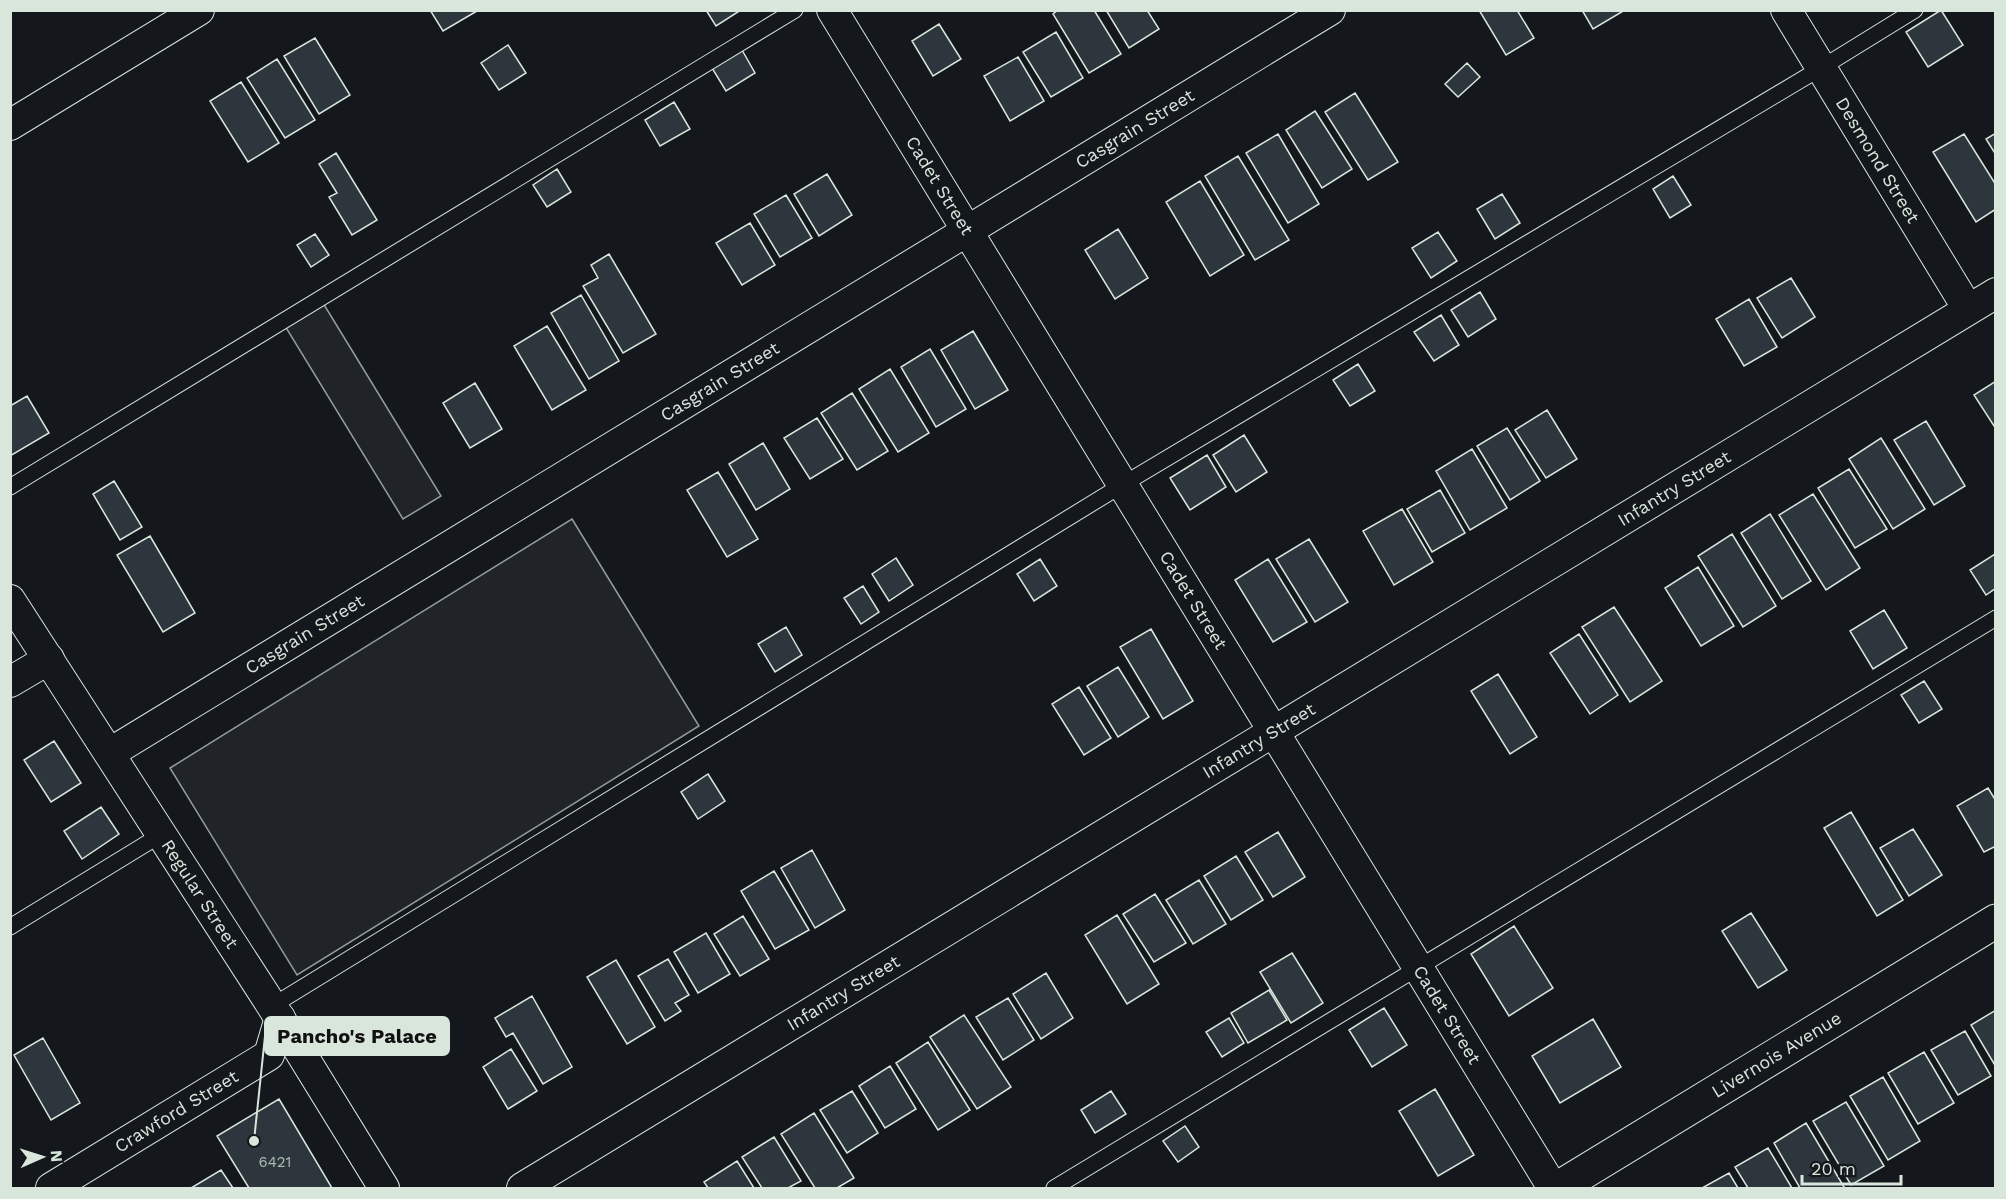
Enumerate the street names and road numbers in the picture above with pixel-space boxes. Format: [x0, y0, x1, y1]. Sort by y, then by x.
street label: Casgrain Street [1071, 84, 1198, 173]
street label: Desmond Street [1832, 93, 1924, 227]
street label: Cadet Street [902, 132, 978, 239]
street label: Casgrain Street [656, 337, 783, 425]
street label: Infantry Street [1614, 445, 1735, 530]
street label: Cadet Street [1156, 547, 1232, 654]
street label: Casgrain Street [241, 590, 368, 678]
street label: Infantry Street [1198, 698, 1319, 782]
street label: Regular Street [157, 835, 243, 953]
street label: Infantry Street [783, 950, 904, 1035]
street label: Cadet Street [1409, 961, 1486, 1068]
street label: Livernois Avenue [1708, 1007, 1845, 1102]
street label: Crawford Street [111, 1065, 242, 1157]

